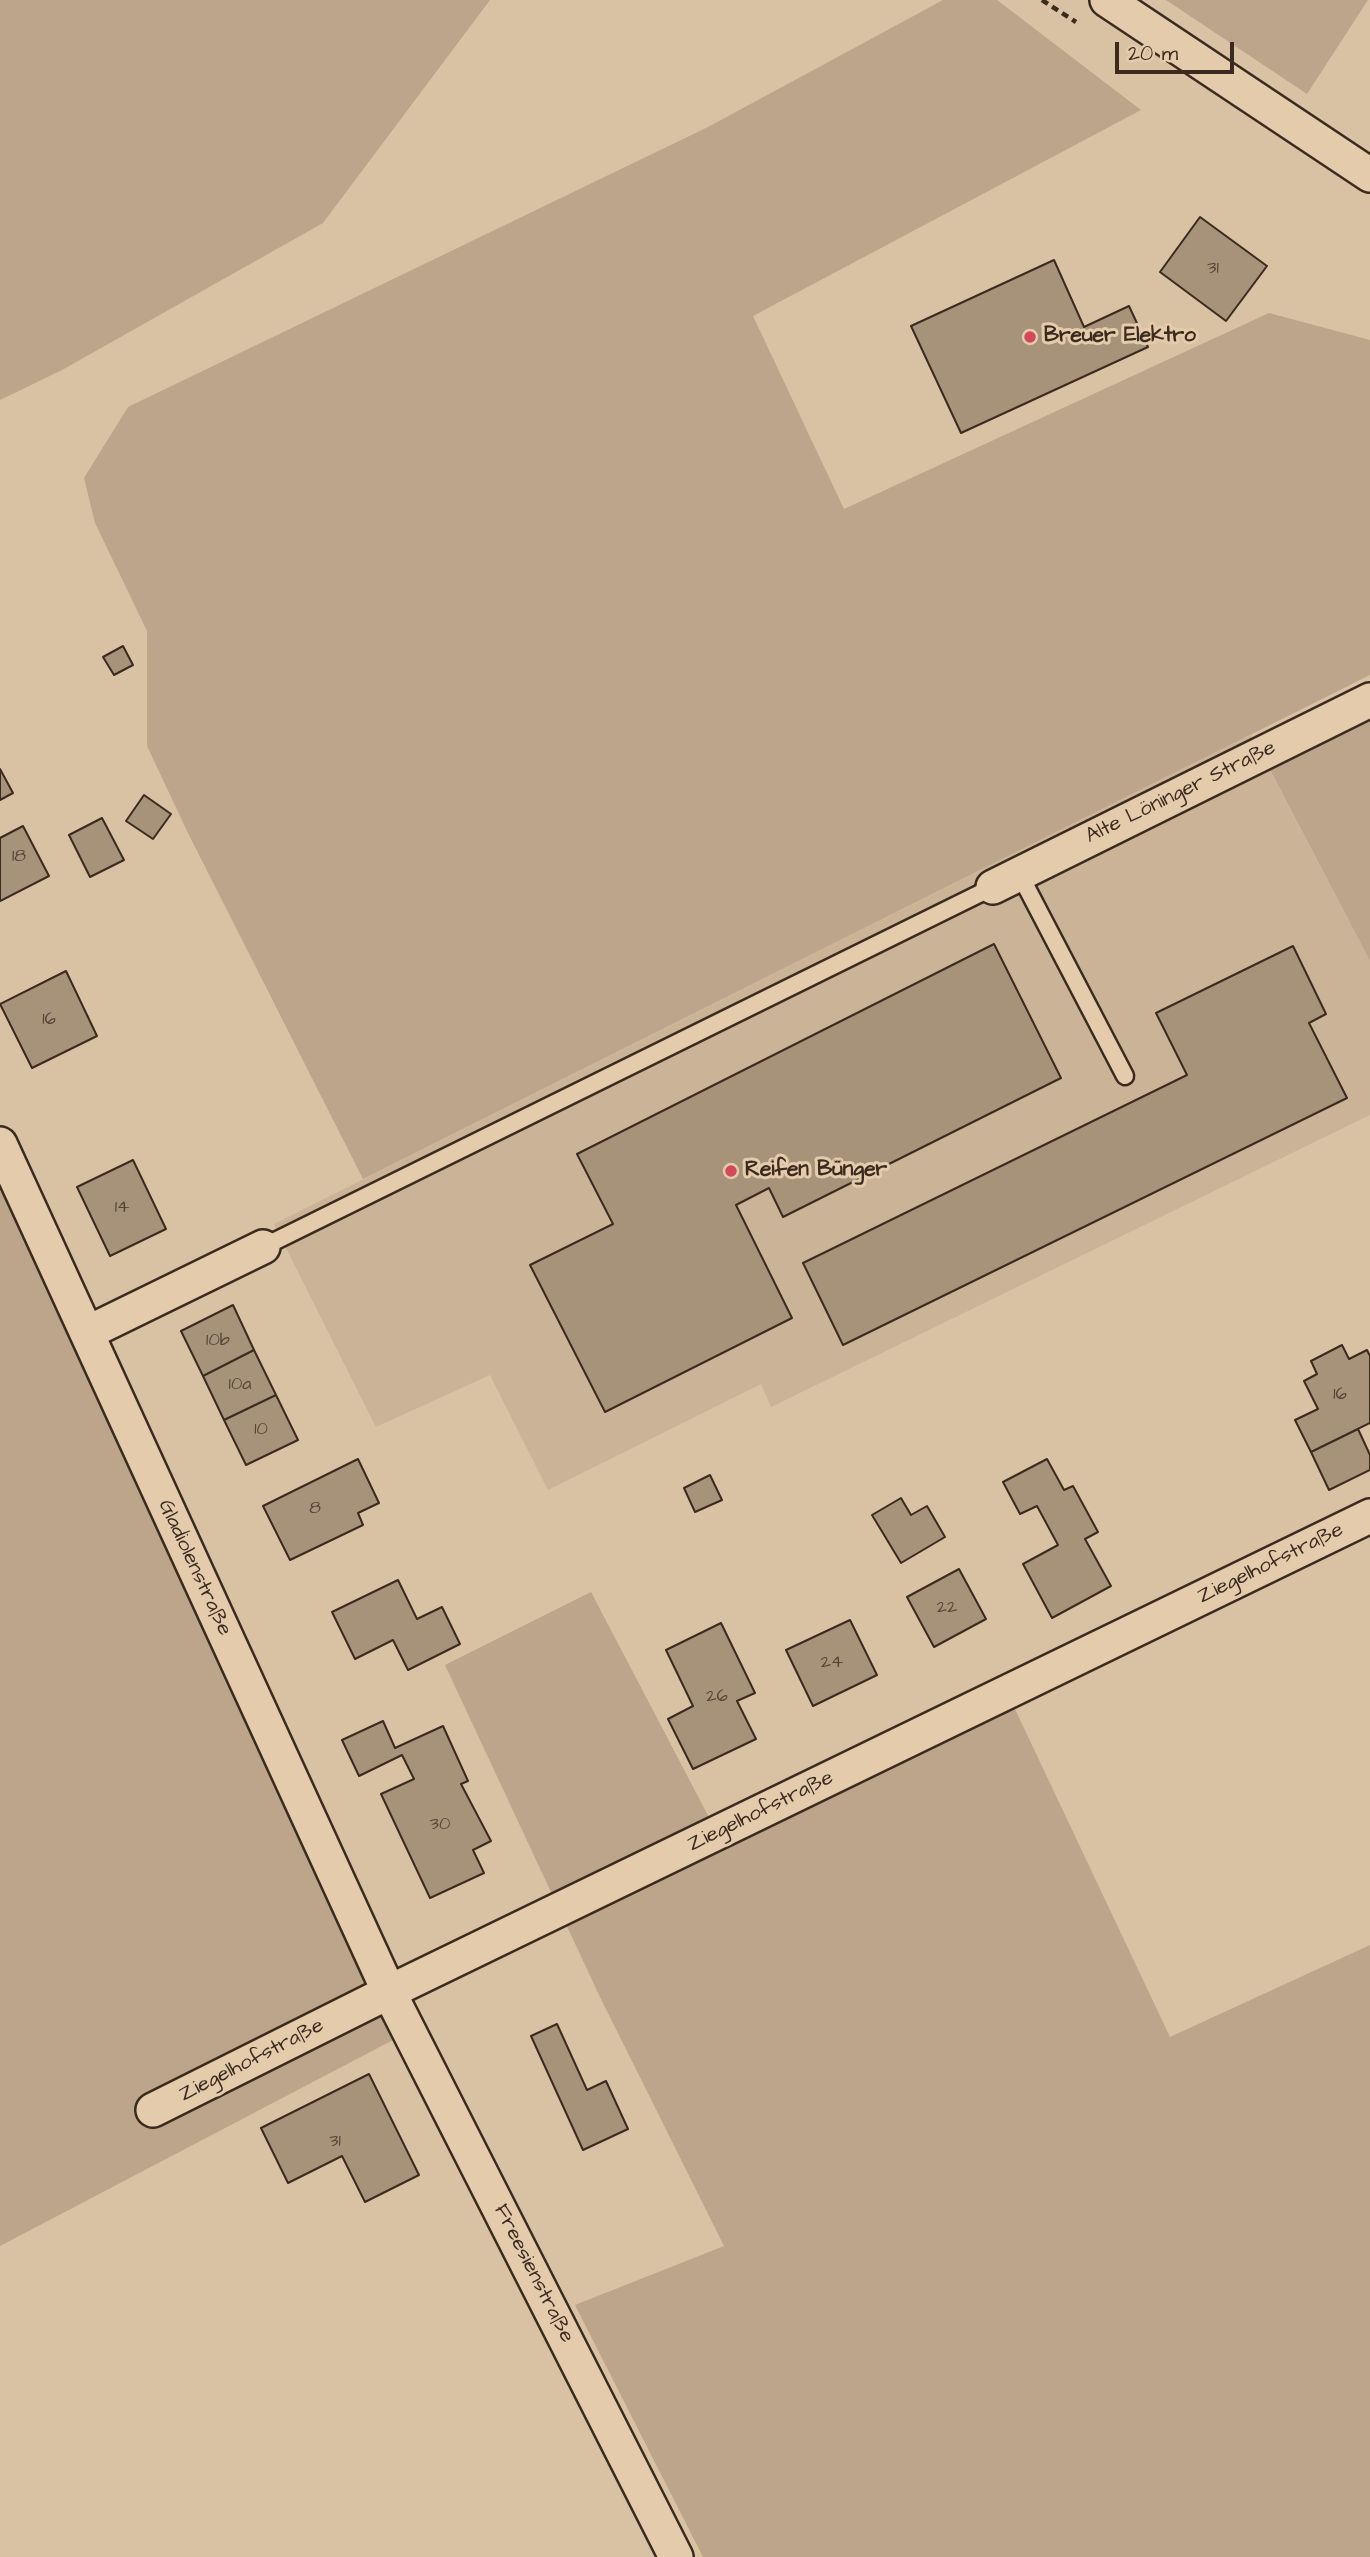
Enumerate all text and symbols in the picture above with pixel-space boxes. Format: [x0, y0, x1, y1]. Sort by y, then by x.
scale bar [1118, 28, 1237, 72]
text: 20 m [1128, 39, 1178, 68]
house number: 31 [1207, 258, 1219, 280]
place label: Breuer Elektro [1044, 324, 1196, 350]
marker: Breuer Elektro [1022, 329, 1038, 345]
street label: Alte Löninger Straße [1082, 736, 1280, 850]
house number: 18 [12, 846, 26, 868]
house number: 16 [42, 1009, 56, 1031]
place label: Reifen Bünger [745, 1158, 887, 1184]
marker: Reifen Bünger [723, 1163, 739, 1179]
house number: 14 [115, 1197, 129, 1219]
house number: 10b [206, 1330, 230, 1352]
house number: 10a [229, 1374, 251, 1396]
house number: 16 [1333, 1384, 1347, 1406]
house number: 10 [254, 1419, 268, 1441]
street label: Gladiolenstraße [152, 1496, 236, 1640]
house number: 8 [309, 1498, 321, 1520]
street label: Ziegelhofstraße [1194, 1518, 1348, 1610]
house number: 22 [937, 1597, 957, 1619]
house number: 24 [821, 1652, 843, 1674]
house number: 26 [706, 1686, 728, 1708]
street label: Ziegelhofstraße [684, 1766, 838, 1858]
house number: 30 [430, 1814, 450, 1836]
street label: Ziegelhofstraße [176, 2014, 328, 2108]
house number: 31 [329, 2131, 341, 2153]
street label: Freesienstraße [487, 2201, 579, 2347]

